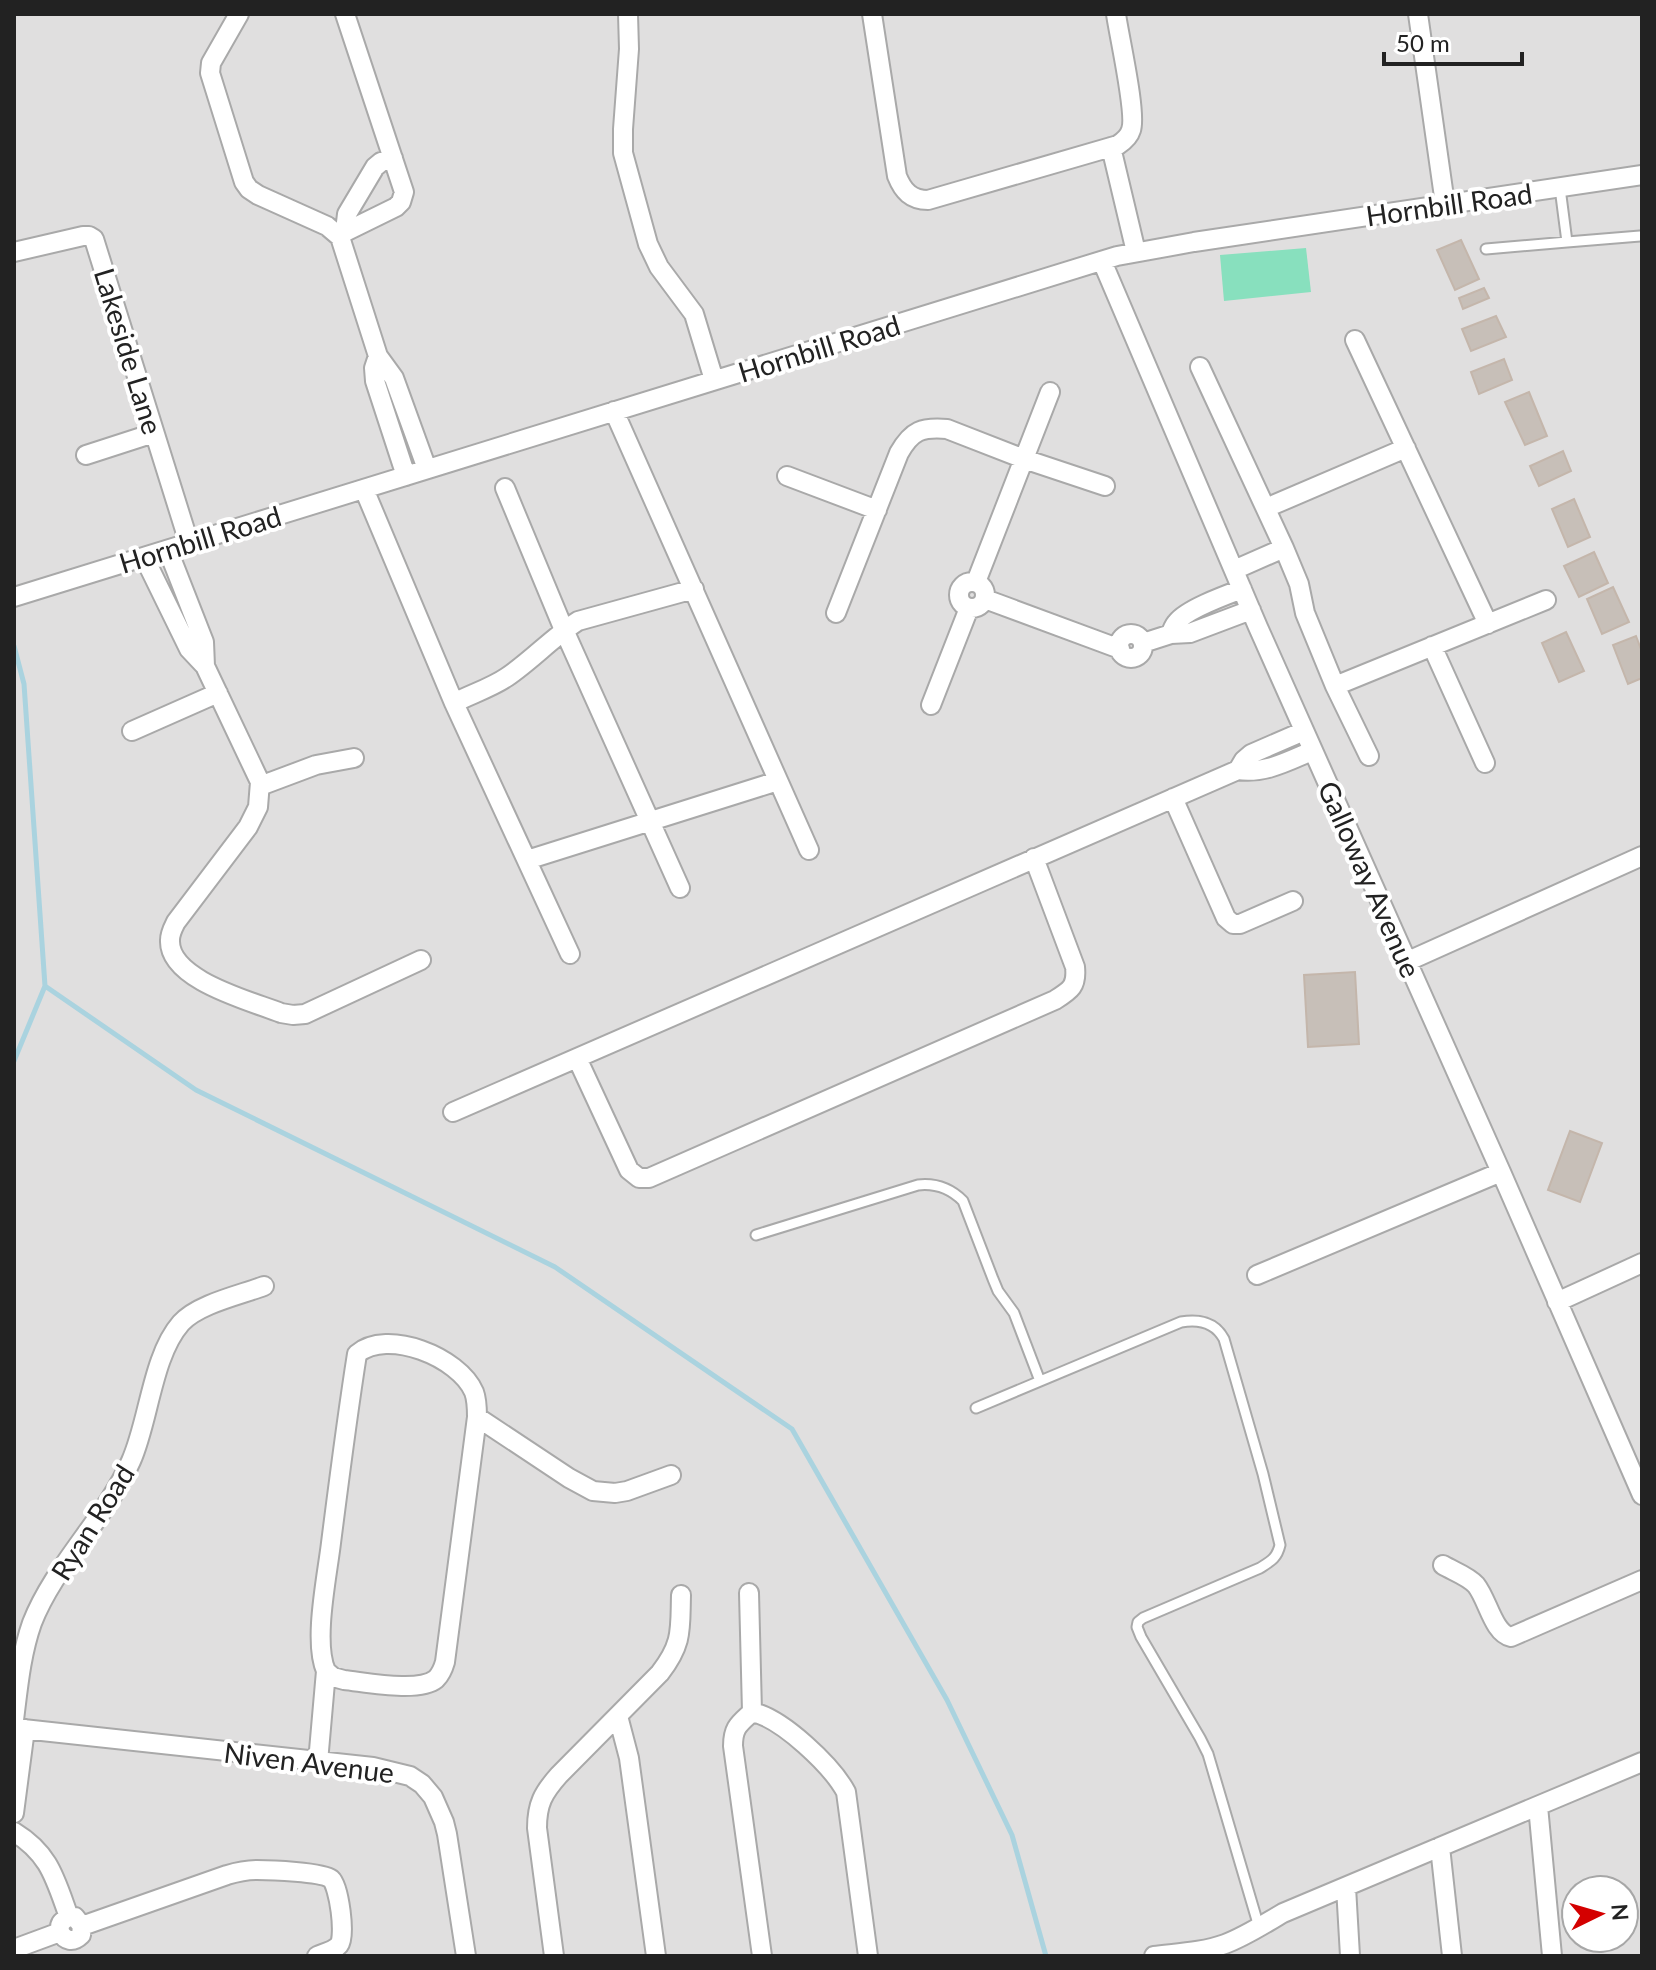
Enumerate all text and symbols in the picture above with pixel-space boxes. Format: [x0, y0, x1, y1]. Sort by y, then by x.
scale bar [1384, 16, 1522, 66]
text: 50 m [1396, 28, 1450, 57]
street label: Hornbill Road [1364, 176, 1534, 232]
street label: Lakeside Lane [88, 264, 170, 438]
street label: Hornbill Road [734, 307, 904, 389]
street label: Hornbill Road [115, 498, 285, 580]
street label: Galloway Avenue [1312, 776, 1428, 982]
street label: Ryan Road [43, 1458, 141, 1586]
street label: Niven Avenue [222, 1735, 396, 1789]
north arrow [1560, 1874, 1640, 1954]
text: N [1606, 1903, 1635, 1922]

